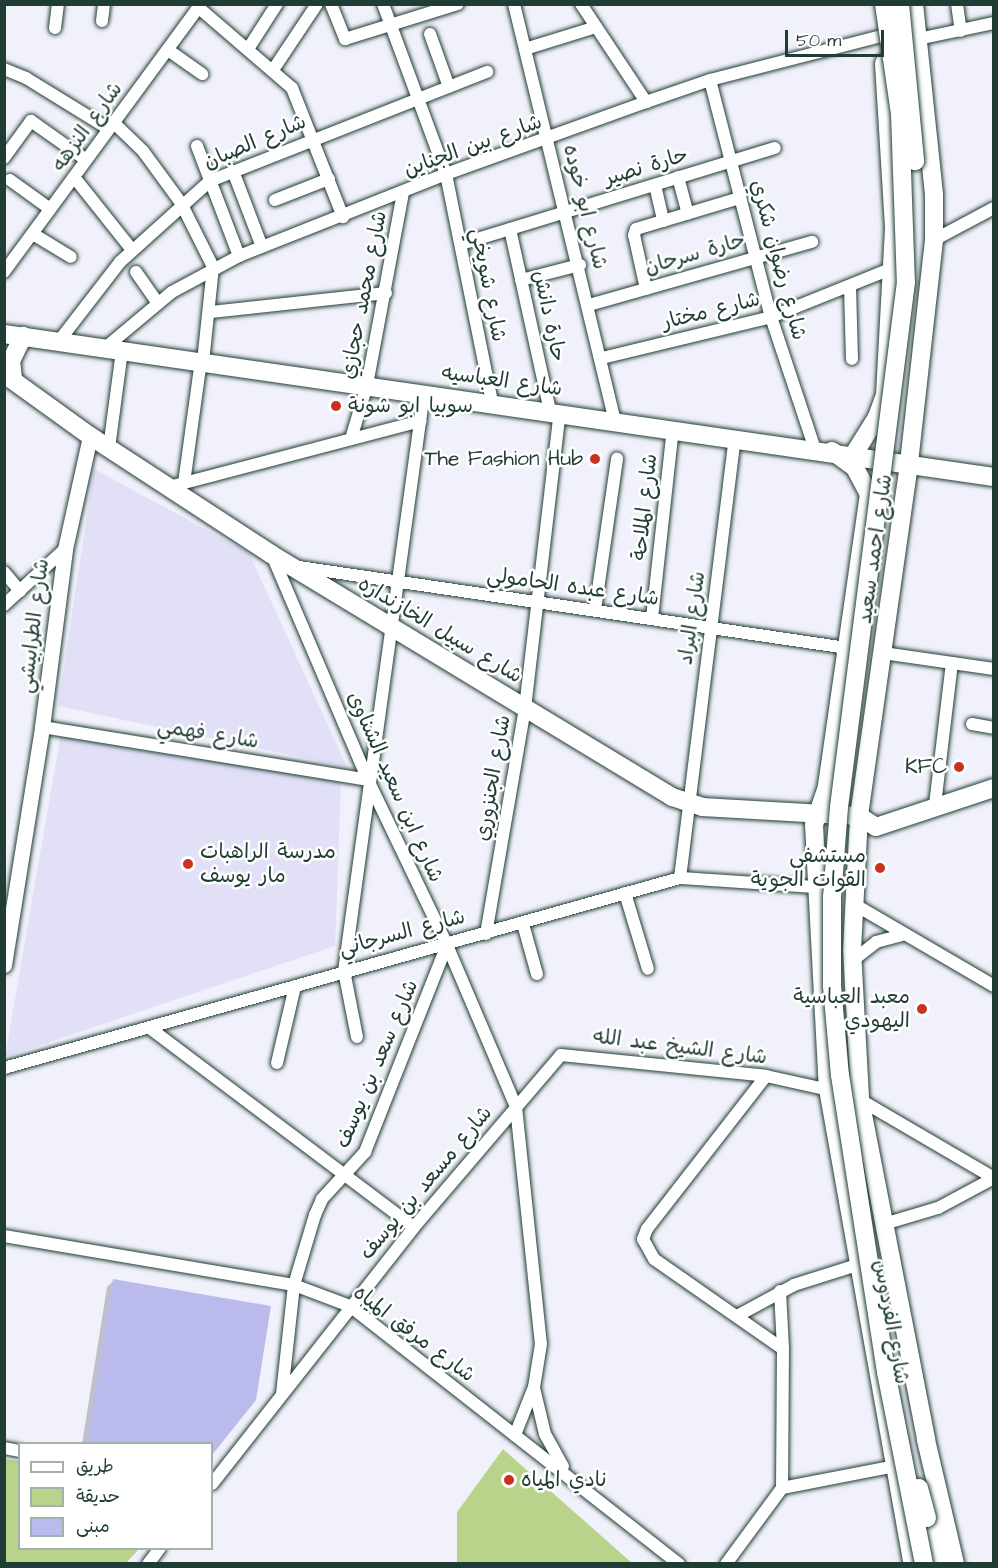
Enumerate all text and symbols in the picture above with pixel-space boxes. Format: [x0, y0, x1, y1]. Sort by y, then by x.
scale bar [788, 18, 887, 56]
text: 50 m [796, 28, 841, 53]
street label: شارع النزهه [46, 77, 128, 177]
street label: شارع الصبان [200, 109, 310, 175]
street label: شارع بين الجناين [400, 109, 546, 183]
street label: شارع ابو خوده [557, 142, 613, 272]
street label: حارة نصير [601, 142, 691, 192]
street label: شارع رضوان شكري [745, 177, 811, 343]
street label: شارع محمد حجازي [335, 209, 393, 381]
street label: شارع شويخي [465, 226, 511, 344]
street label: حارة سرحان [642, 228, 748, 280]
street label: حارة دانش [527, 268, 571, 364]
street label: شارع مختار [659, 287, 763, 335]
street label: شارع العباسيه [440, 360, 564, 402]
place label: سوبيا ابو شونة [348, 393, 473, 419]
marker: سوبيا ابو شونة [329, 399, 343, 413]
place label: The Fashion Hub [425, 446, 583, 472]
marker: The Fashion Hub [588, 452, 602, 466]
street label: شارع الملاحة [627, 452, 663, 562]
street label: شارع احمد سعيد [852, 473, 898, 625]
street label: شارع الطرابيشي [13, 557, 55, 695]
street label: شارع عبده الحامولي [485, 562, 661, 612]
street label: شارع البراد [673, 570, 711, 666]
street label: شارع سبيل الخازنداره [353, 571, 527, 689]
street label: شارع ابن سعيد الشناوى [342, 688, 448, 886]
street label: شارع الجنزوري [470, 713, 516, 843]
street label: شارع فهمي [155, 714, 261, 754]
place label: KFC [905, 754, 947, 780]
marker: KFC [952, 760, 966, 774]
place label: مدرسة الراهبات مار يوسف [200, 839, 336, 889]
place label: مستشفى القوات الجوية [751, 843, 866, 893]
marker: مدرسة الراهبات مار يوسف [181, 857, 195, 871]
marker: مستشفى القوات الجوية [871, 859, 889, 877]
street label: شارع السرجاني [336, 904, 468, 962]
street label: شارع سعد بن يوسف [330, 976, 424, 1152]
place label: معبد العباسية اليهودي [793, 984, 910, 1034]
marker: معبد العباسية اليهودي [915, 1002, 929, 1016]
street label: شارع الشيخ عبد الله [591, 1024, 769, 1070]
street label: شارع مسعد بن يوسف [354, 1101, 498, 1265]
street label: شارع الفردوس [868, 1258, 914, 1386]
street label: شارع مرفق المياه [348, 1280, 480, 1388]
legend [18, 1442, 213, 1550]
text: طريق [76, 1454, 114, 1479]
place label: نادي المياه [521, 1467, 607, 1493]
marker: نادي المياه [502, 1473, 516, 1487]
text: حديقة [76, 1484, 120, 1509]
text: مبنى [76, 1514, 110, 1539]

